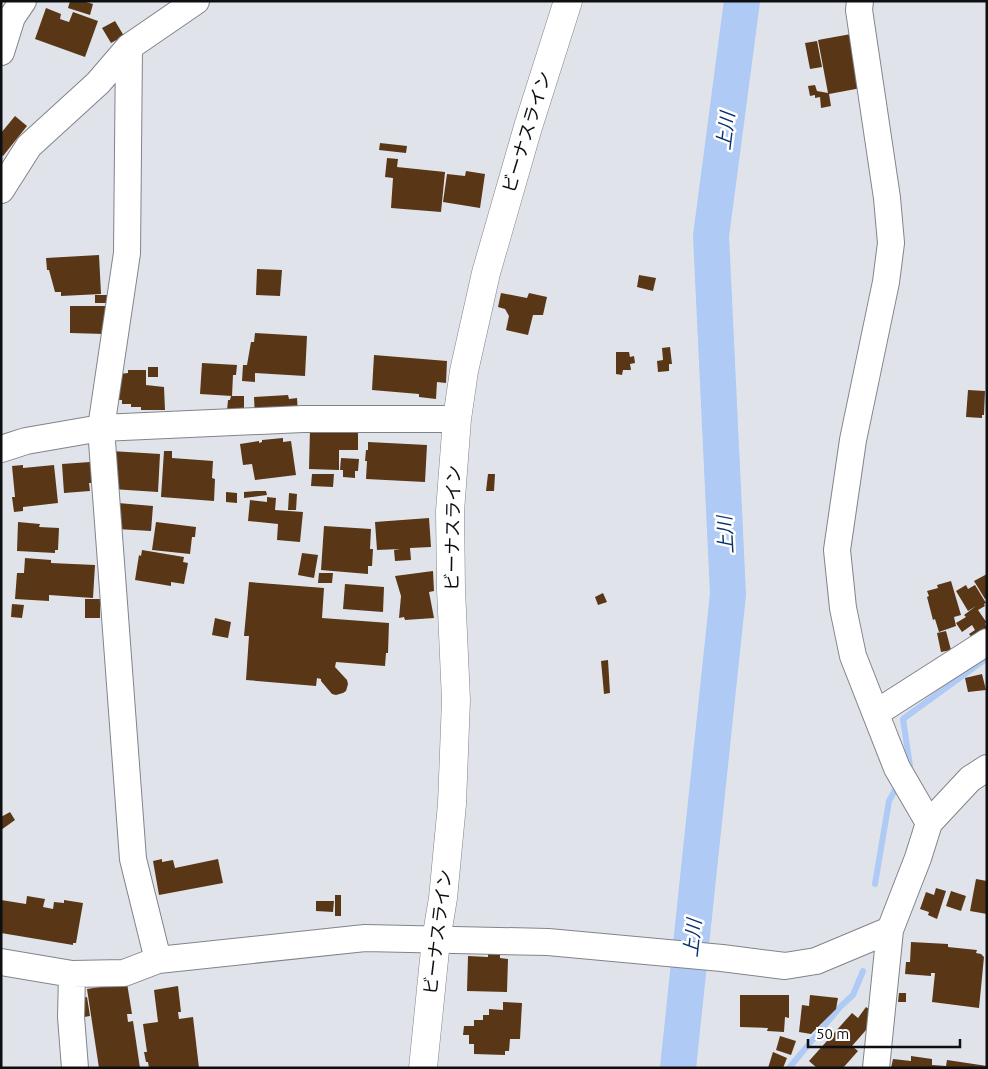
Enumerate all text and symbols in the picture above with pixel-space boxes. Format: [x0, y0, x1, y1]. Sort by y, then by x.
street label: ビーナスライン [498, 69, 554, 195]
water label: 上川 [712, 109, 738, 151]
street label: ビーナスライン [441, 465, 463, 591]
water label: 上川 [713, 513, 737, 555]
street label: ビーナスライン [419, 868, 455, 996]
water label: 上川 [679, 916, 705, 958]
scale bar [808, 1016, 960, 1048]
text: 50 m [816, 1025, 849, 1042]

